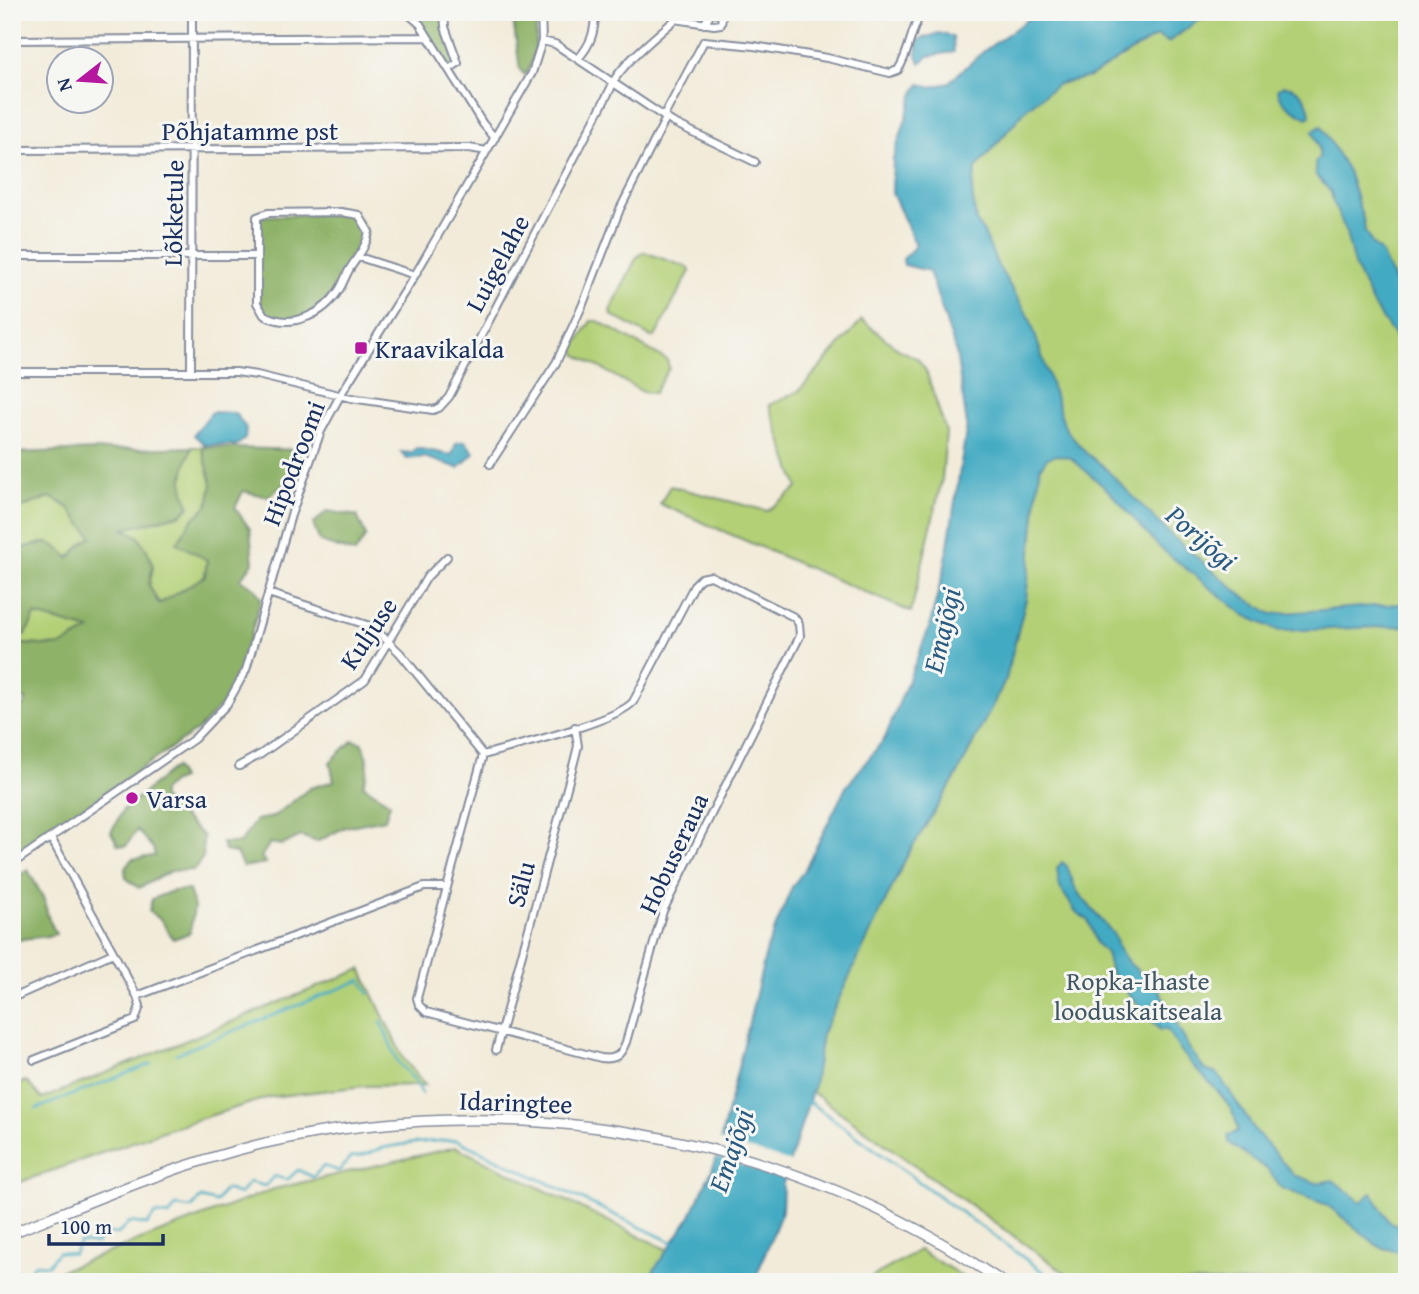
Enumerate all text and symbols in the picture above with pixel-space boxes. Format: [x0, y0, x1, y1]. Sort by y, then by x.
north arrow [46, 46, 116, 116]
text: N [48, 75, 79, 95]
street label: Põhjatamme pst [162, 111, 338, 150]
street label: Lõkketule [153, 159, 193, 267]
street label: Luigelahe [455, 207, 539, 319]
place label: Kraavikalda [375, 329, 505, 368]
marker: Kraavikalda [353, 340, 369, 356]
street label: Hipodroomi [251, 395, 335, 531]
water label: Porijõgi [1157, 494, 1247, 579]
water label: Emajõgi [911, 584, 971, 677]
street label: Kuljuse [329, 589, 407, 677]
place label: Varsa [146, 779, 208, 818]
street label: Hobuseraua [628, 785, 718, 920]
marker: Varsa [124, 790, 140, 806]
street label: Sälu [495, 857, 545, 911]
park label: Ropka-Ihaste looduskaitseala [1054, 961, 1223, 1030]
street label: Idaringtee [459, 1081, 573, 1123]
water label: Emajõgi [696, 1103, 763, 1198]
scale bar [49, 1203, 163, 1247]
text: 100 m [60, 1211, 112, 1242]

